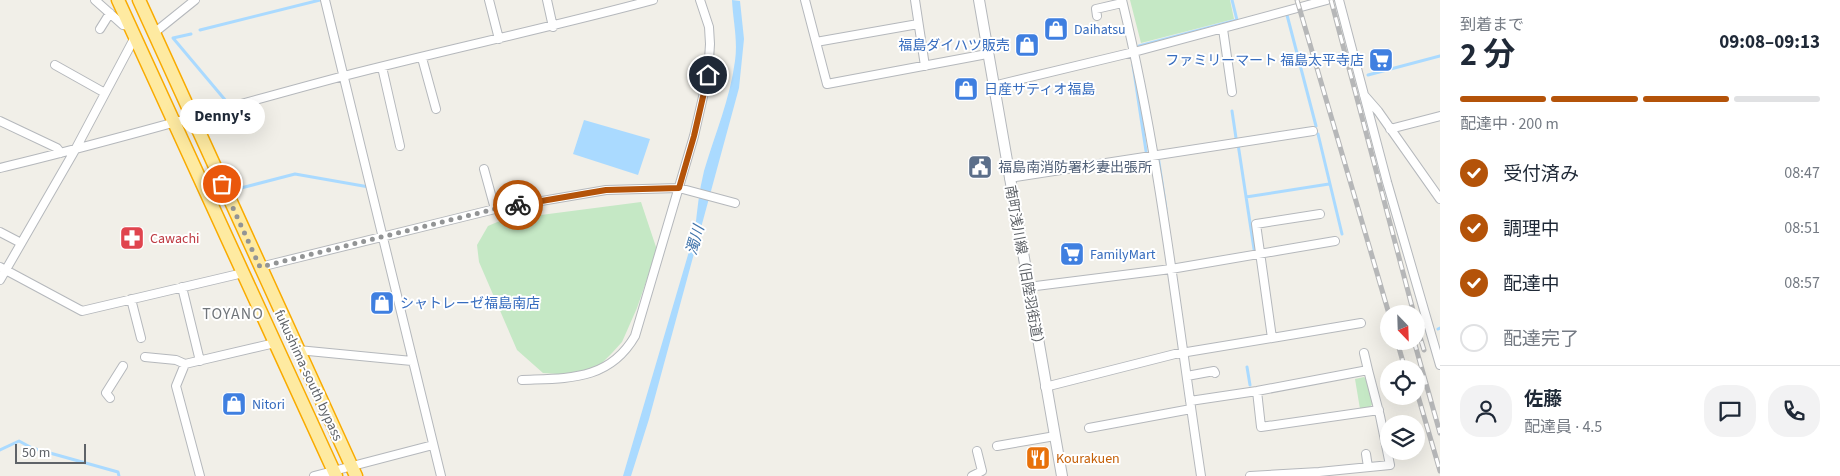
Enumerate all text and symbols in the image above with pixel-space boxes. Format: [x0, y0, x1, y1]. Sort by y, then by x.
text: 到着まで [1460, 14, 1524, 36]
shop icon: Daihatsu [1043, 16, 1069, 42]
place label: Daihatsu [1074, 20, 1126, 40]
text: 09:08–09:13 [1719, 29, 1820, 56]
shop icon: 福島ダイハツ販売 [1014, 32, 1040, 58]
text: 2 分 [1460, 32, 1515, 78]
place label: 福島ダイハツ販売 [898, 36, 1010, 56]
supermarket icon: ファミリーマート 福島太平寺店 [1368, 47, 1394, 73]
place label: ファミリーマート 福島太平寺店 [1165, 51, 1364, 71]
pin [687, 54, 729, 96]
icon: home [694, 61, 722, 89]
shop icon: 日産サティオ福島 [953, 76, 979, 102]
place label: 日産サティオ福島 [984, 80, 1095, 100]
callout: Denny's [180, 99, 264, 134]
text: Denny's [194, 105, 251, 127]
text: 配達中 · 200 m [1460, 113, 1559, 135]
public building icon: 福島南消防署杉妻出張所 [967, 154, 993, 180]
place label: 福島南消防署杉妻出張所 [998, 158, 1152, 178]
icon: check [1460, 159, 1488, 187]
text: 受付済み [1503, 161, 1579, 188]
text: 08:47 [1784, 162, 1820, 184]
pin [201, 163, 243, 205]
icon: bag [208, 170, 236, 198]
courier [493, 180, 543, 230]
street label: 南町浅川線（旧陸羽街道） [1000, 184, 1048, 353]
icon: bike [504, 191, 532, 219]
icon: check [1460, 214, 1488, 242]
text: 調理中 [1503, 216, 1560, 243]
text: 08:51 [1784, 217, 1820, 239]
water label: 濁川 [681, 221, 710, 257]
pharmacy icon: Cawachi [119, 225, 145, 251]
place label: Cawachi [150, 229, 199, 249]
supermarket icon: FamilyMart [1059, 241, 1085, 267]
place label: FamilyMart [1090, 245, 1156, 265]
icon: check [1460, 269, 1488, 297]
text: 配達中 [1503, 271, 1560, 298]
text: 08:57 [1784, 272, 1820, 294]
shop icon: シャトレーゼ福島南店 [369, 290, 395, 316]
place label: シャトレーゼ福島南店 [400, 294, 540, 314]
district label: TOYANO [202, 303, 264, 325]
north arrow [1380, 305, 1425, 350]
map controls [1380, 305, 1425, 460]
street label: fukushima-south bypass [269, 306, 347, 444]
text: 配達完了 [1503, 326, 1579, 353]
button: locate [1380, 360, 1425, 405]
button: person [1460, 385, 1512, 437]
button: chat [1704, 385, 1756, 437]
button: phone [1768, 385, 1820, 437]
text: 佐藤 [1524, 386, 1562, 413]
shop icon: Nitori [221, 391, 247, 417]
place label: Nitori [252, 395, 285, 415]
button: layers [1380, 415, 1425, 460]
text: 配達員 · 4.5 [1524, 416, 1602, 438]
scale bar [15, 441, 86, 464]
text: 50 m [22, 443, 50, 463]
restaurant icon: Kourakuen [1025, 445, 1051, 471]
place label: Kourakuen [1056, 449, 1120, 469]

